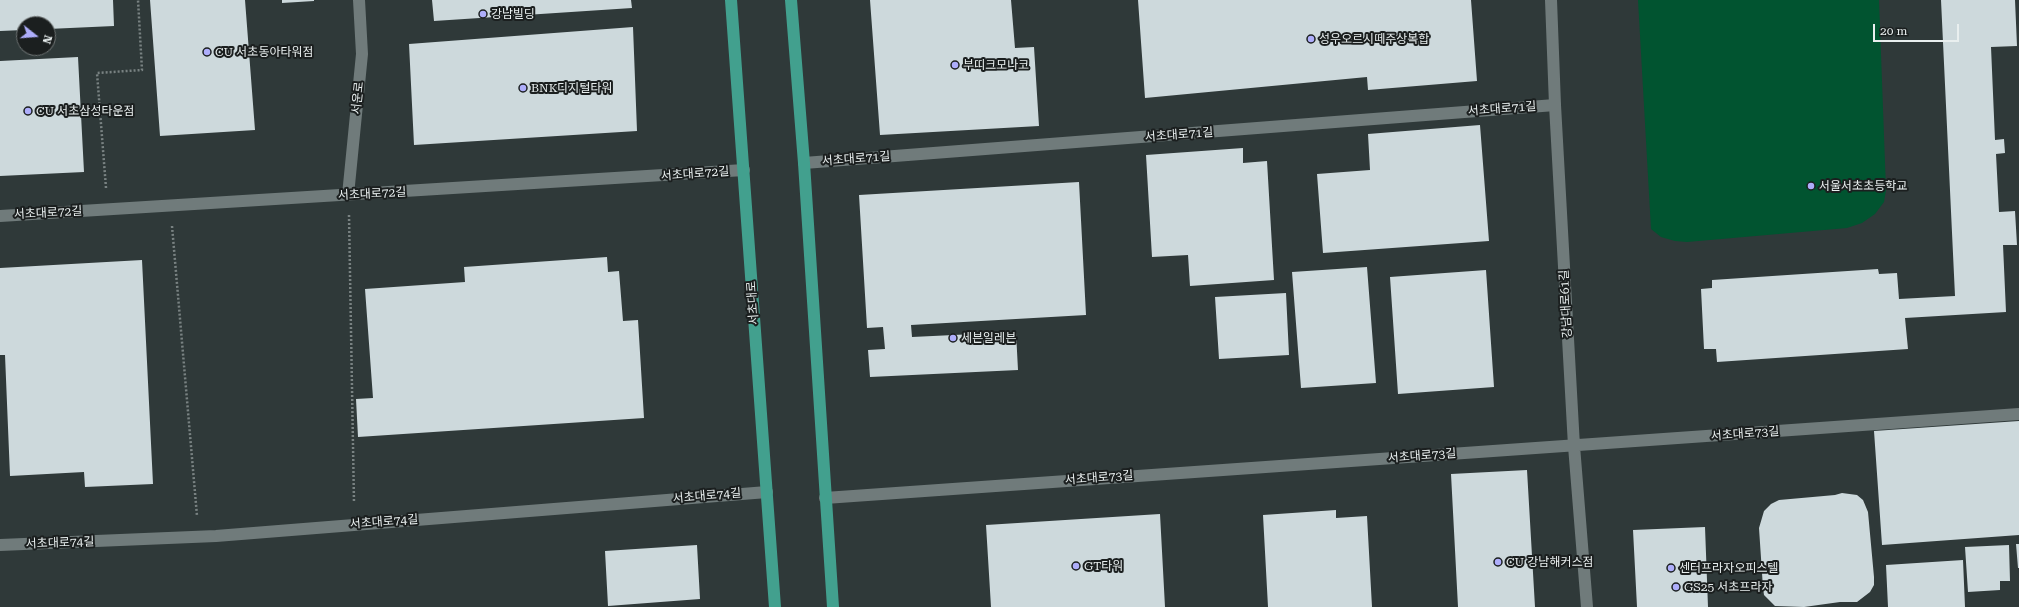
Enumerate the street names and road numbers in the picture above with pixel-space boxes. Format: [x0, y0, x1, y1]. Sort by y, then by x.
street label: 서운로 [349, 81, 367, 115]
street label: 서초대로71길 [1467, 99, 1537, 119]
street label: 서초대로71길 [1144, 125, 1214, 145]
street label: 서초대로71길 [821, 149, 891, 169]
street label: 서초대로72길 [660, 164, 730, 184]
street label: 서초대로72길 [337, 185, 407, 203]
street label: 서초대로72길 [13, 204, 83, 222]
street label: 강남대로61길 [1557, 269, 1575, 339]
street label: 서초대로 [744, 280, 762, 326]
street label: 서초대로73길 [1710, 424, 1780, 444]
street label: 서초대로73길 [1387, 446, 1457, 466]
street label: 서초대로73길 [1064, 468, 1134, 488]
street label: 서초대로74길 [672, 486, 742, 506]
street label: 서초대로74길 [349, 512, 419, 532]
street label: 서초대로74길 [25, 535, 95, 551]

